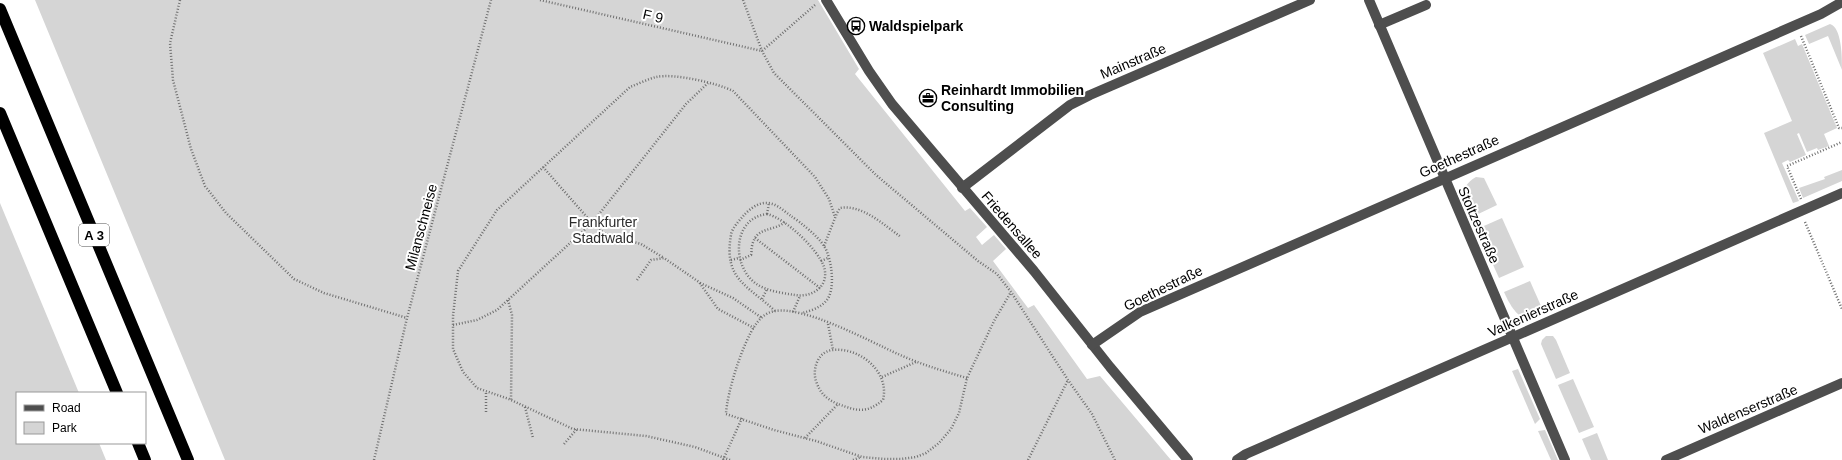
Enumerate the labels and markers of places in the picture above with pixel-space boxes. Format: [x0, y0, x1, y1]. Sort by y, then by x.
bus stop icon: Waldspielpark [846, 16, 866, 36]
place label: Waldspielpark [869, 18, 964, 34]
place label: Reinhardt Immobilien Consulting [941, 82, 1084, 114]
office icon: Reinhardt Immobilien Consulting [918, 88, 938, 108]

